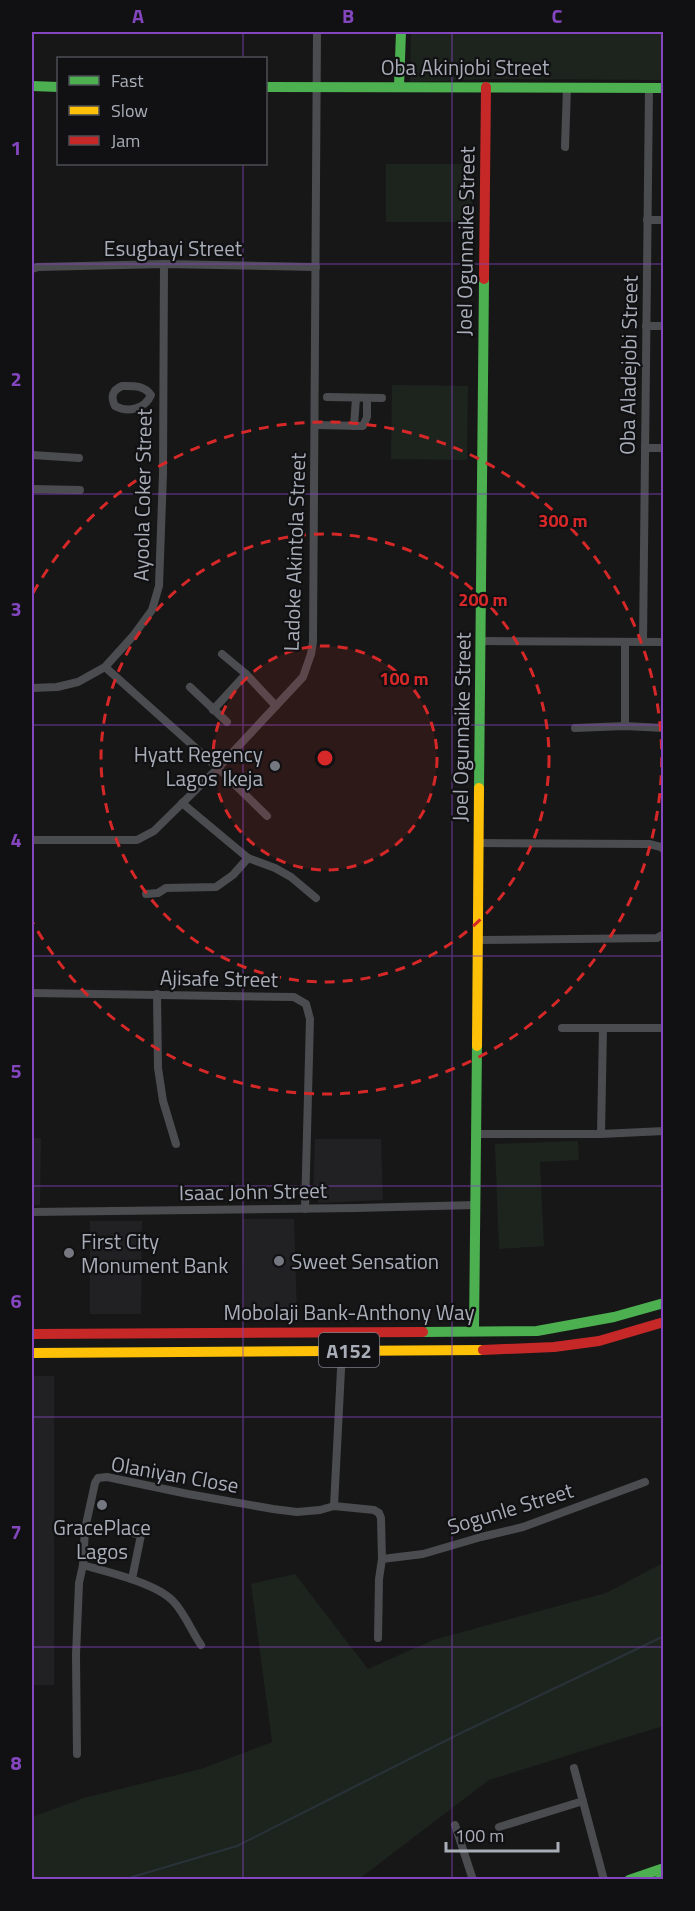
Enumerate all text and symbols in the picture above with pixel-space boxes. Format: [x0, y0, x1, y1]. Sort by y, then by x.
text: A [132, 0, 144, 31]
text: B [342, 0, 354, 31]
text: C [552, 0, 563, 31]
street label: Oba Akinjobi Street [381, 51, 550, 83]
legend [57, 57, 267, 165]
text: Fast [111, 67, 144, 94]
text: Slow [111, 97, 148, 124]
text: Jam [111, 127, 140, 154]
text: 1 [10, 132, 22, 163]
street label: Joel Ogunnaike Street [447, 145, 483, 336]
street label: Esugbayi Street [104, 232, 243, 264]
street label: Oba Aladejobi Street [610, 274, 646, 455]
text: 2 [10, 363, 22, 394]
street label: Ayoola Coker Street [124, 408, 160, 582]
street label: Ladoke Akintola Street [275, 451, 313, 652]
text: 300 m [538, 507, 588, 534]
text: 200 m [458, 586, 508, 613]
text: 3 [10, 593, 22, 624]
street label: Joel Ogunnaike Street [443, 631, 479, 822]
text: 100 m [379, 665, 429, 692]
place label: Hyatt Regency Lagos Ikeja [134, 738, 263, 794]
centre of rings [315, 748, 335, 768]
marker: Hyatt Regency Lagos Ikeja [268, 759, 282, 773]
text: 4 [10, 824, 22, 855]
street label: Ajisafe Street [160, 961, 279, 995]
text: 5 [10, 1055, 22, 1086]
street label: Isaac John Street [179, 1174, 328, 1208]
place label: First City Monument Bank [81, 1225, 228, 1281]
place label: Sweet Sensation [291, 1245, 439, 1277]
marker: First City Monument Bank [62, 1246, 76, 1260]
marker: Sweet Sensation [272, 1254, 286, 1268]
text: 6 [10, 1285, 22, 1316]
street label: Mobolaji Bank-Anthony Way [223, 1296, 475, 1328]
road number: A152 [319, 1333, 379, 1367]
street label: Olaniyan Close [109, 1447, 241, 1501]
street label: Sogunle Street [443, 1474, 577, 1542]
marker: GracePlace Lagos [95, 1498, 109, 1512]
place label: GracePlace Lagos [53, 1511, 151, 1567]
text: 7 [10, 1516, 22, 1547]
text: 8 [10, 1747, 22, 1778]
scale bar [446, 1815, 558, 1853]
text: 100 m [455, 1822, 504, 1849]

